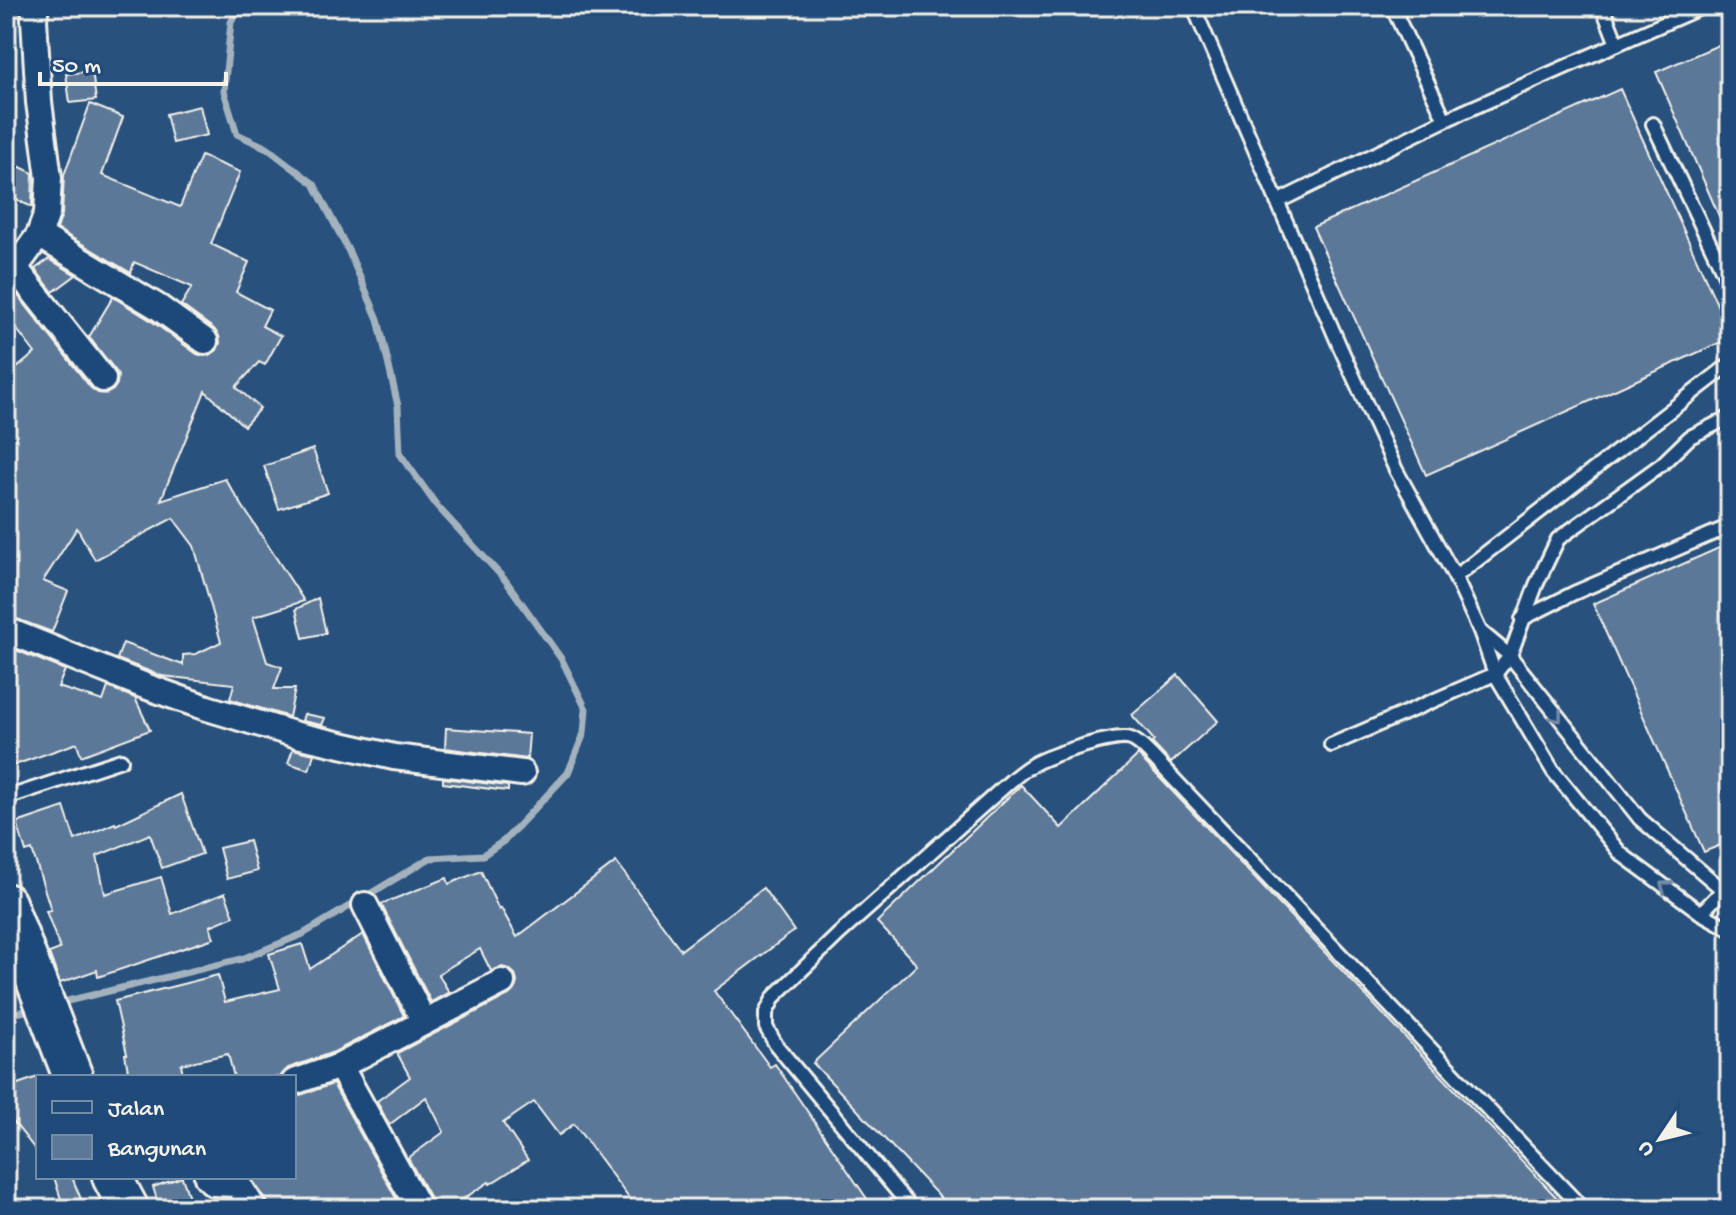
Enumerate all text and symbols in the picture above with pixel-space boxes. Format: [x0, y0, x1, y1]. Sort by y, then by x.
scale bar [40, 36, 226, 86]
text: 50 m [52, 53, 101, 82]
one-way arrow [1548, 708, 1562, 723]
one-way arrow [1659, 881, 1674, 896]
legend [36, 1075, 296, 1179]
text: Jalan [108, 1096, 165, 1125]
north arrow [1620, 1099, 1700, 1179]
text: U [1632, 1135, 1661, 1161]
text: Bangunan [107, 1136, 207, 1165]

